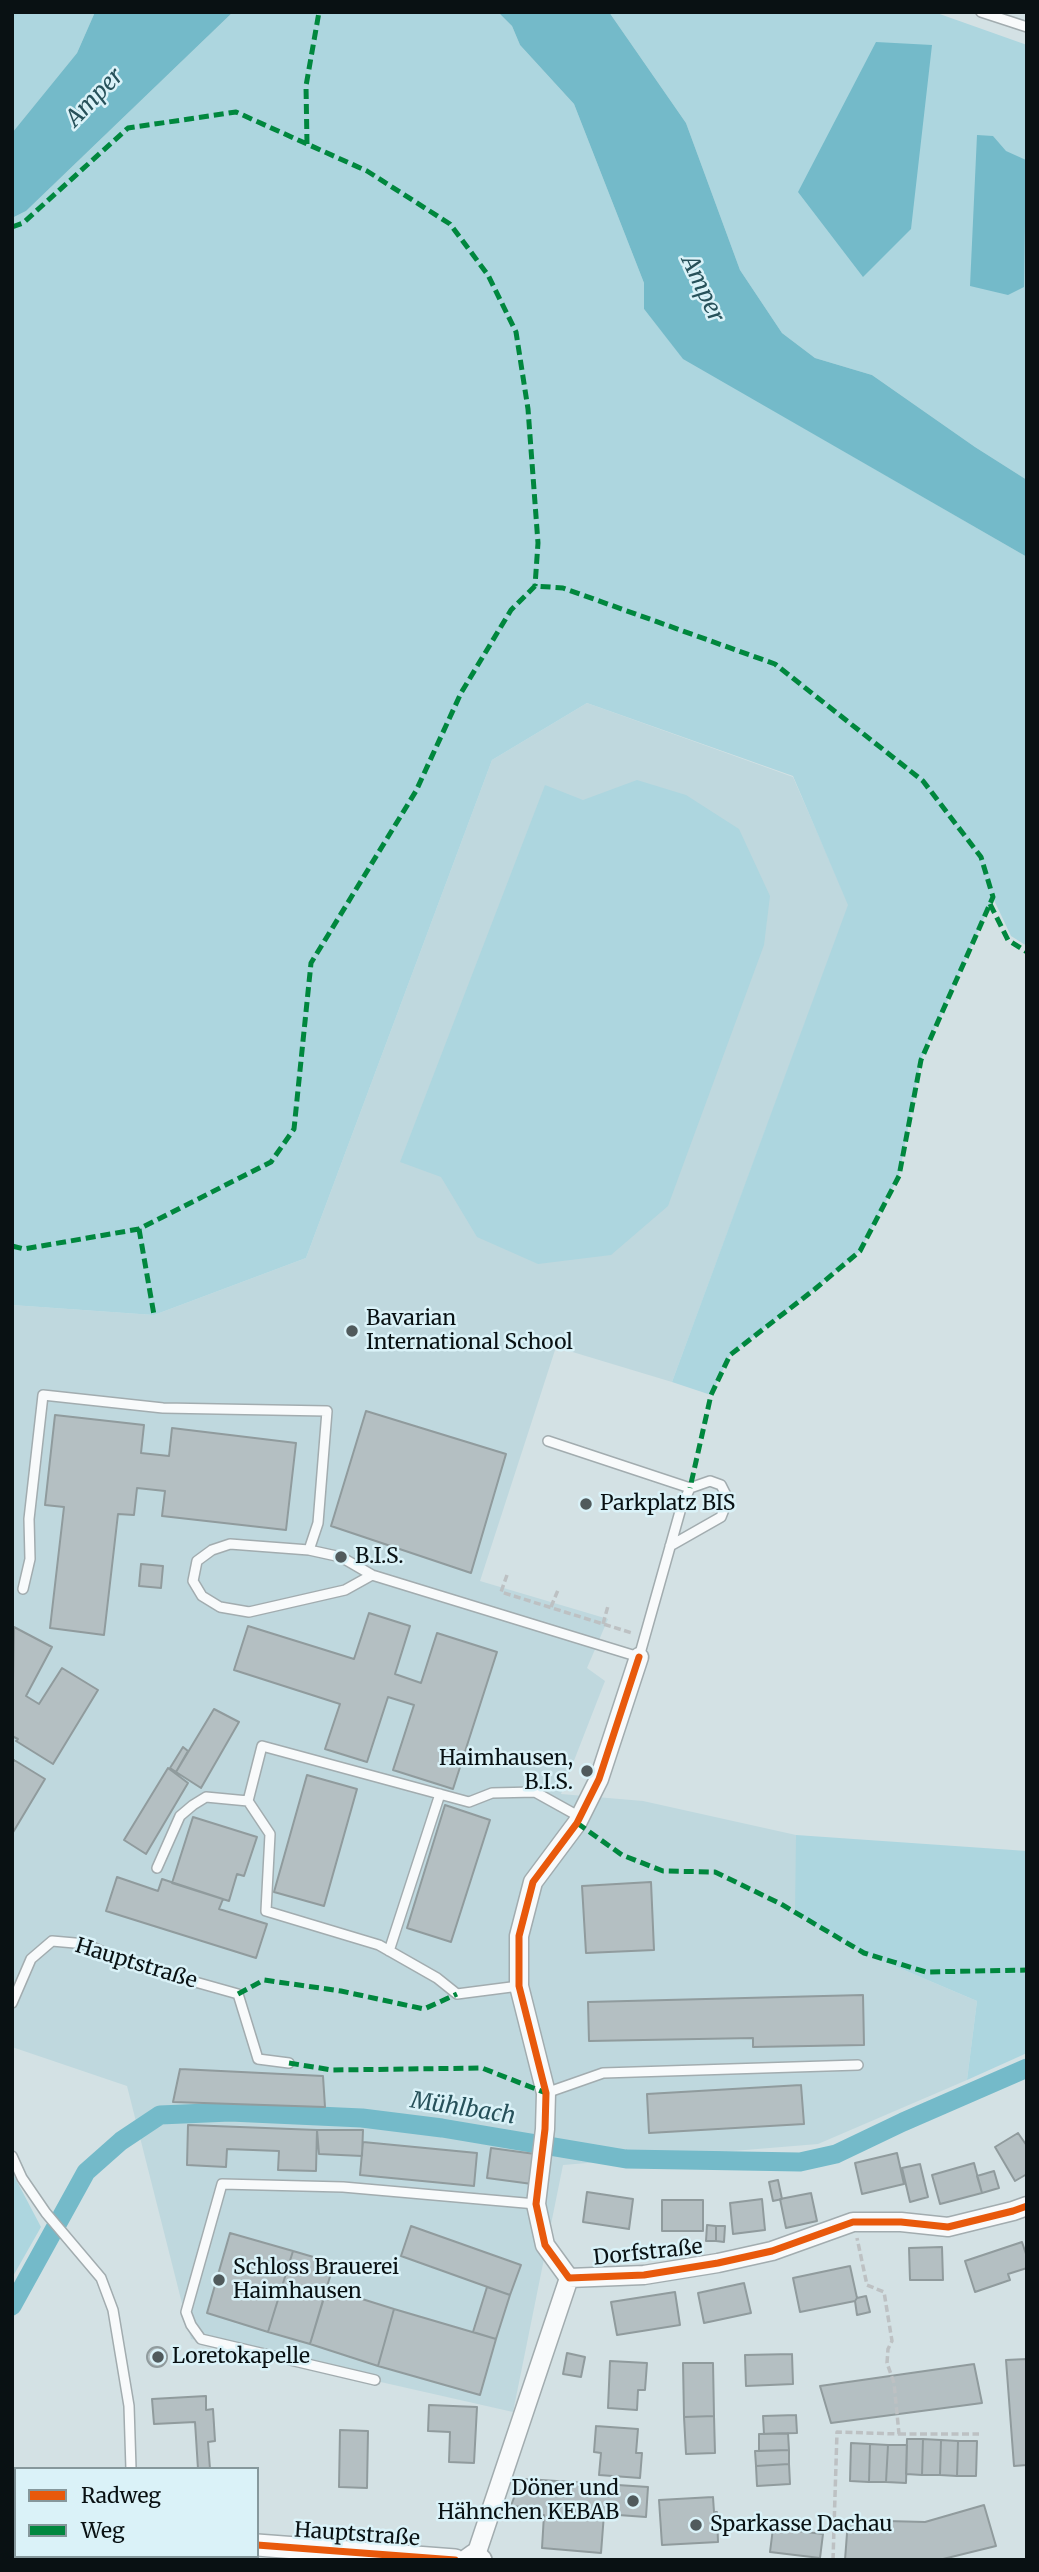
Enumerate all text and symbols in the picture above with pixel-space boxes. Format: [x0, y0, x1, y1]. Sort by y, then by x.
water label: Amper [61, 63, 129, 133]
water label: Amper [675, 251, 729, 327]
place label: Bavarian International School [366, 1306, 573, 1356]
marker: Bavarian International School [344, 1323, 360, 1339]
place label: Parkplatz BIS [600, 1491, 735, 1517]
marker: Parkplatz BIS [578, 1496, 594, 1512]
place label: B.I.S. [355, 1544, 404, 1570]
marker: B.I.S. [333, 1549, 349, 1565]
place label: Haimhausen, B.I.S. [439, 1746, 573, 1796]
marker: Haimhausen, B.I.S. [579, 1763, 595, 1779]
street label: Hauptstraße [72, 1934, 200, 1994]
water label: Mühlbach [409, 2087, 517, 2131]
street label: Dorfstraße [592, 2235, 704, 2271]
place label: Schloss Brauerei Haimhausen [233, 2255, 399, 2305]
marker: Schloss Brauerei Haimhausen [211, 2272, 227, 2288]
place label: Loretokapelle [172, 2344, 310, 2370]
marker: Loretokapelle [150, 2349, 166, 2365]
legend [14, 2467, 259, 2558]
place label: Döner und Hähnchen KEBAB [438, 2476, 619, 2526]
text: Radweg [81, 2482, 161, 2509]
marker: Döner und Hähnchen KEBAB [625, 2493, 641, 2509]
place label: Sparkasse Dachau [710, 2512, 892, 2538]
text: Weg [81, 2517, 125, 2544]
marker: Sparkasse Dachau [688, 2517, 704, 2533]
street label: Hauptstraße [293, 2518, 421, 2552]

